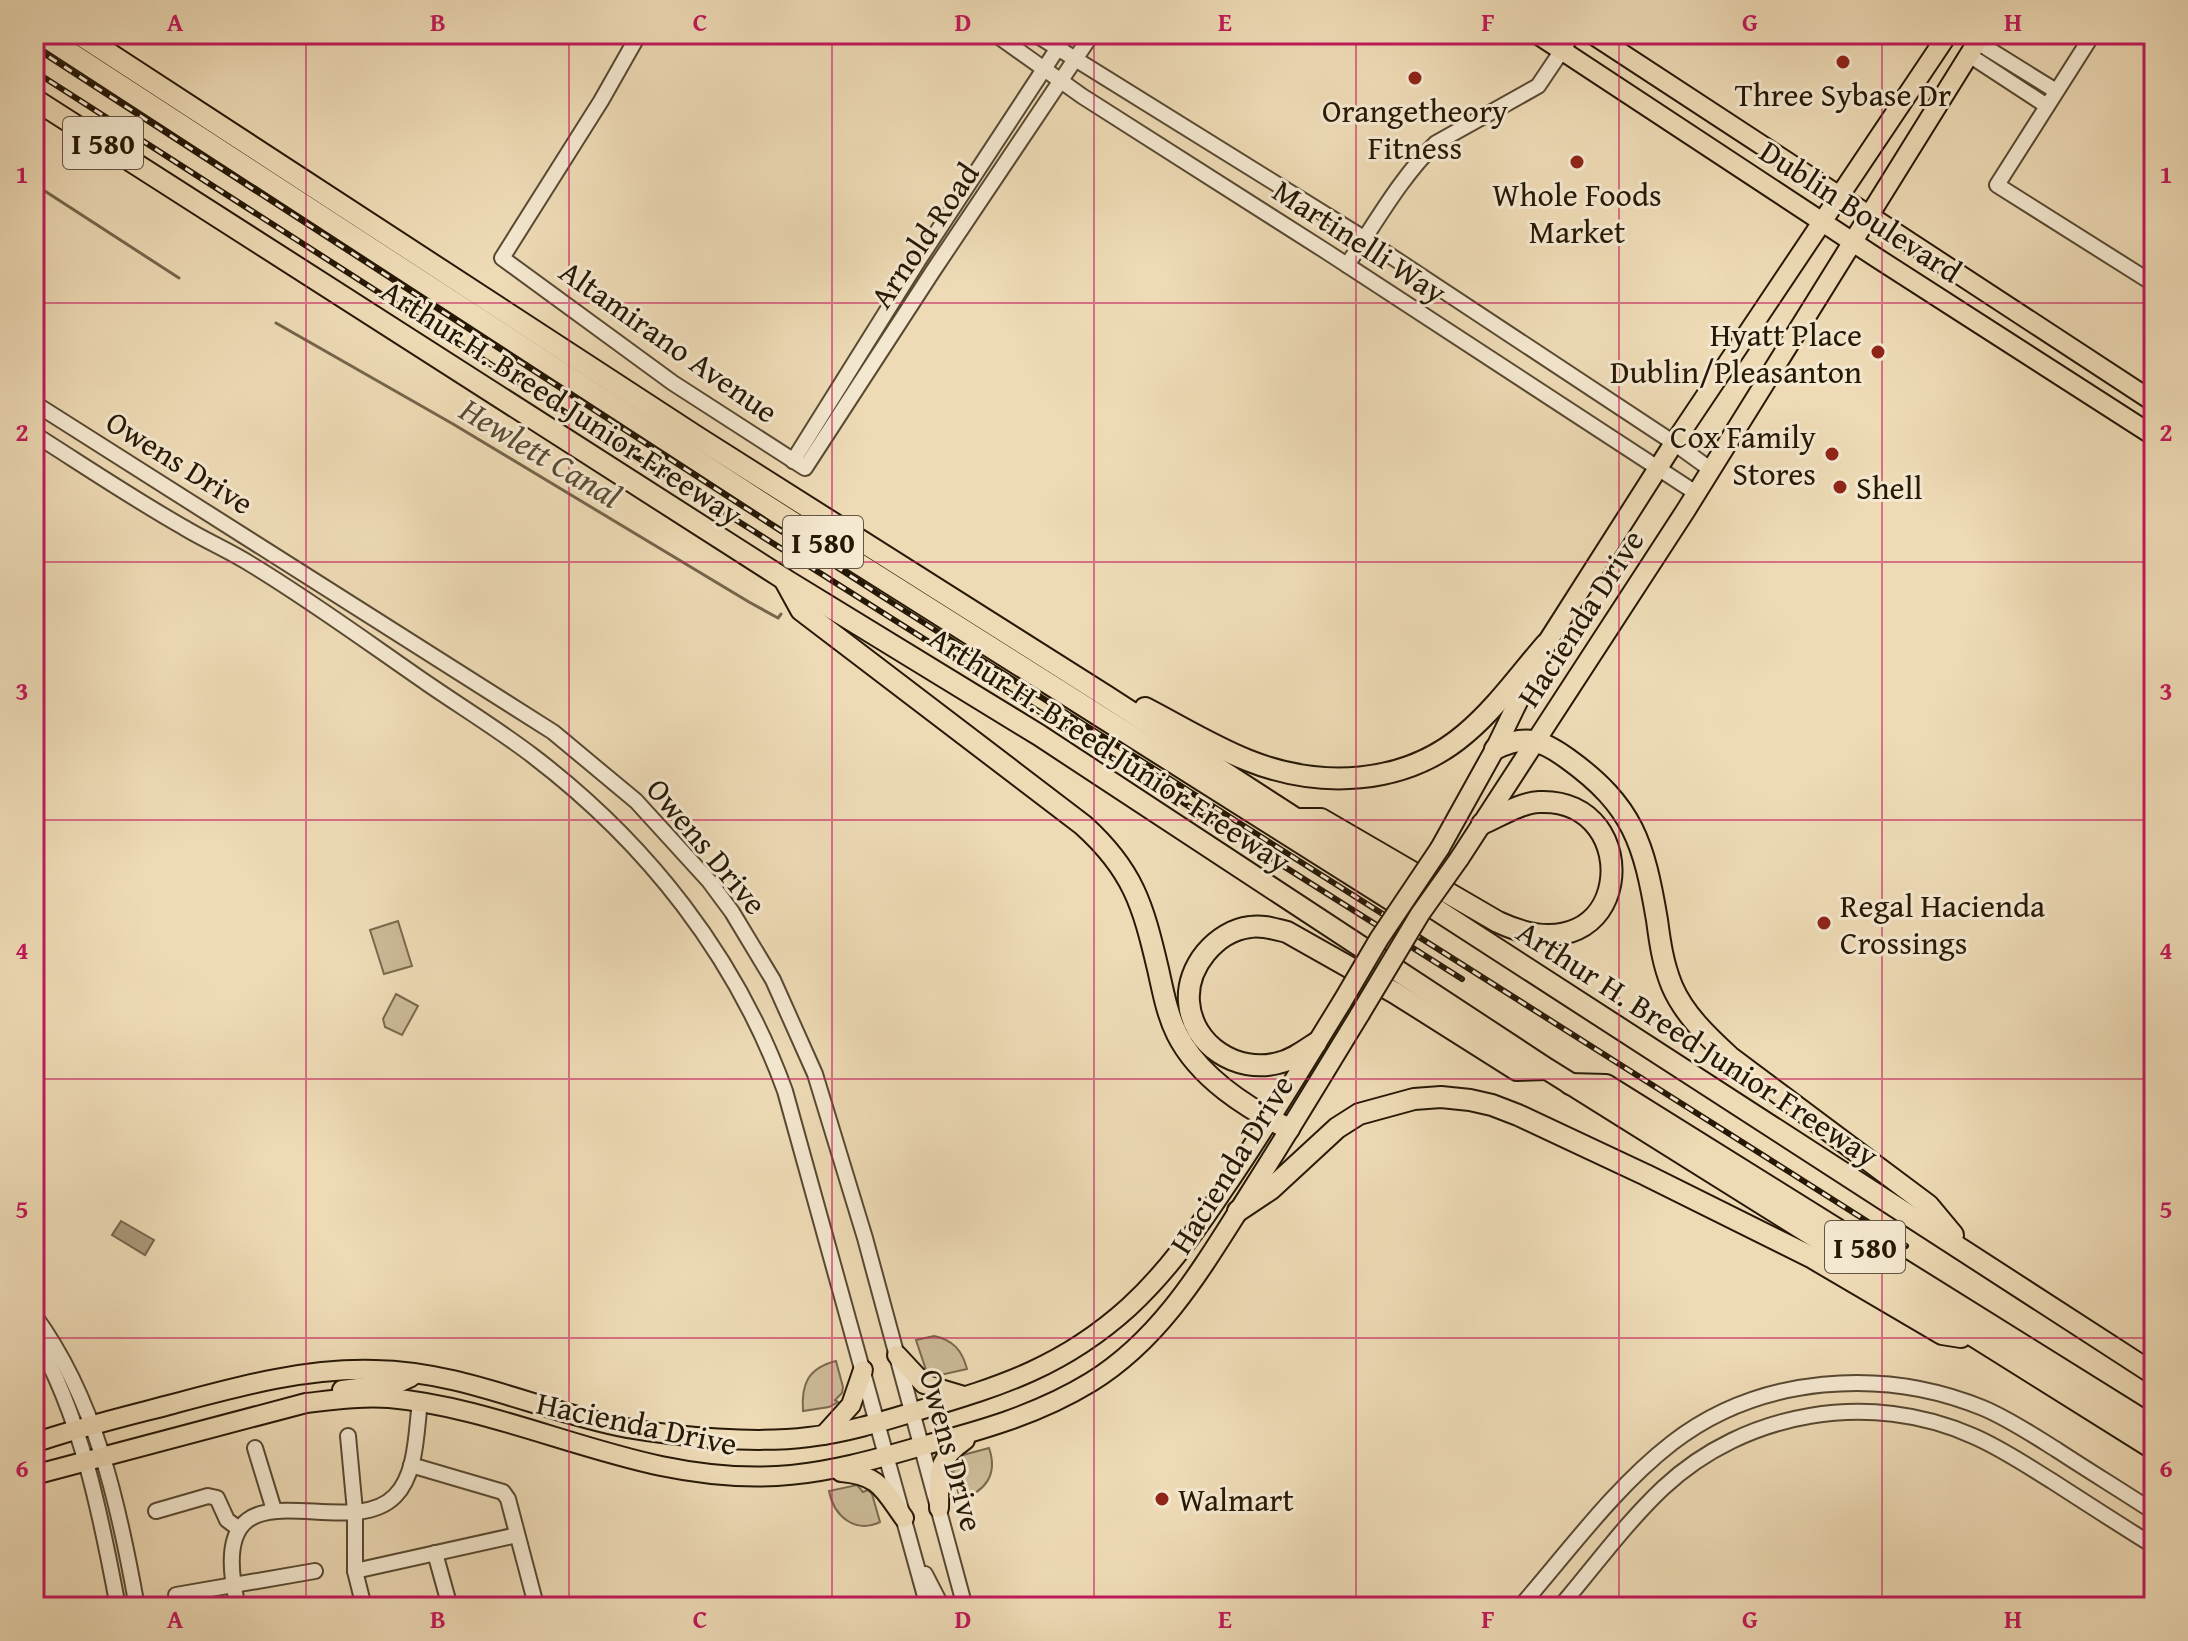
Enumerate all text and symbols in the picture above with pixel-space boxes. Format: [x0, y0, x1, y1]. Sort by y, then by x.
text: A [167, 2, 184, 41]
text: B [430, 2, 446, 41]
text: C [693, 2, 707, 41]
text: D [955, 2, 971, 41]
text: E [1218, 2, 1232, 41]
text: F [1481, 2, 1495, 41]
text: G [1742, 2, 1758, 41]
text: H [2004, 2, 2022, 41]
marker: Three Sybase Dr [1834, 53, 1852, 71]
marker: Orangetheory Fitness [1406, 69, 1424, 87]
place label: Three Sybase Dr [1735, 71, 1951, 118]
place label: Orangetheory Fitness [1322, 87, 1508, 171]
road number: I 580 [63, 117, 143, 169]
street label: Dublin Boulevard [1751, 128, 1971, 294]
street label: Arnold Road [858, 153, 990, 317]
marker: Whole Foods Market [1568, 153, 1586, 171]
text: 1 [15, 154, 29, 193]
text: 1 [2159, 154, 2173, 193]
street label: Martinelli Way [1264, 167, 1456, 315]
place label: Whole Foods Market [1492, 171, 1662, 255]
street label: Altamirano Avenue [550, 248, 788, 434]
street label: Arthur H. Breed Junior Freeway [372, 267, 752, 537]
place label: Hyatt Place Dublin/Pleasanton [1610, 311, 1862, 395]
marker: Hyatt Place Dublin/Pleasanton [1869, 343, 1887, 361]
water label: Hewlett Canal [450, 384, 631, 520]
street label: Owens Drive [97, 398, 263, 526]
text: 2 [15, 412, 29, 451]
text: 2 [2159, 412, 2173, 451]
place label: Cox Family Stores [1670, 413, 1816, 497]
marker: Cox Family Stores [1823, 445, 1841, 463]
place label: Shell [1856, 464, 1923, 511]
marker: Shell [1831, 478, 1849, 496]
road number: I 580 [783, 516, 863, 568]
street label: Hacienda Drive [1505, 520, 1655, 716]
street label: Arthur H. Breed Junior Freeway [920, 614, 1300, 884]
text: 3 [15, 671, 29, 710]
text: 3 [2159, 671, 2173, 710]
street label: Owens Drive [636, 767, 778, 925]
place label: Regal Hacienda Crossings [1840, 882, 2045, 966]
street label: Arthur H. Breed Junior Freeway [1508, 908, 1888, 1178]
marker: Regal Hacienda Crossings [1815, 914, 1833, 932]
text: 4 [15, 930, 29, 969]
text: 4 [2159, 930, 2173, 969]
street label: Hacienda Drive [1157, 1065, 1305, 1263]
text: 5 [15, 1189, 29, 1228]
text: 5 [2159, 1189, 2173, 1228]
road number: I 580 [1825, 1221, 1905, 1273]
street label: Owens Drive [908, 1364, 996, 1536]
street label: Hacienda Drive [533, 1379, 741, 1467]
text: 6 [15, 1448, 29, 1487]
text: 6 [2159, 1448, 2173, 1487]
place label: Walmart [1178, 1476, 1294, 1523]
marker: Walmart [1153, 1490, 1171, 1508]
text: A [167, 1599, 184, 1638]
text: B [430, 1599, 446, 1638]
text: C [693, 1599, 707, 1638]
text: D [955, 1599, 971, 1638]
text: E [1218, 1599, 1232, 1638]
text: F [1481, 1599, 1495, 1638]
text: G [1742, 1599, 1758, 1638]
text: H [2004, 1599, 2022, 1638]

